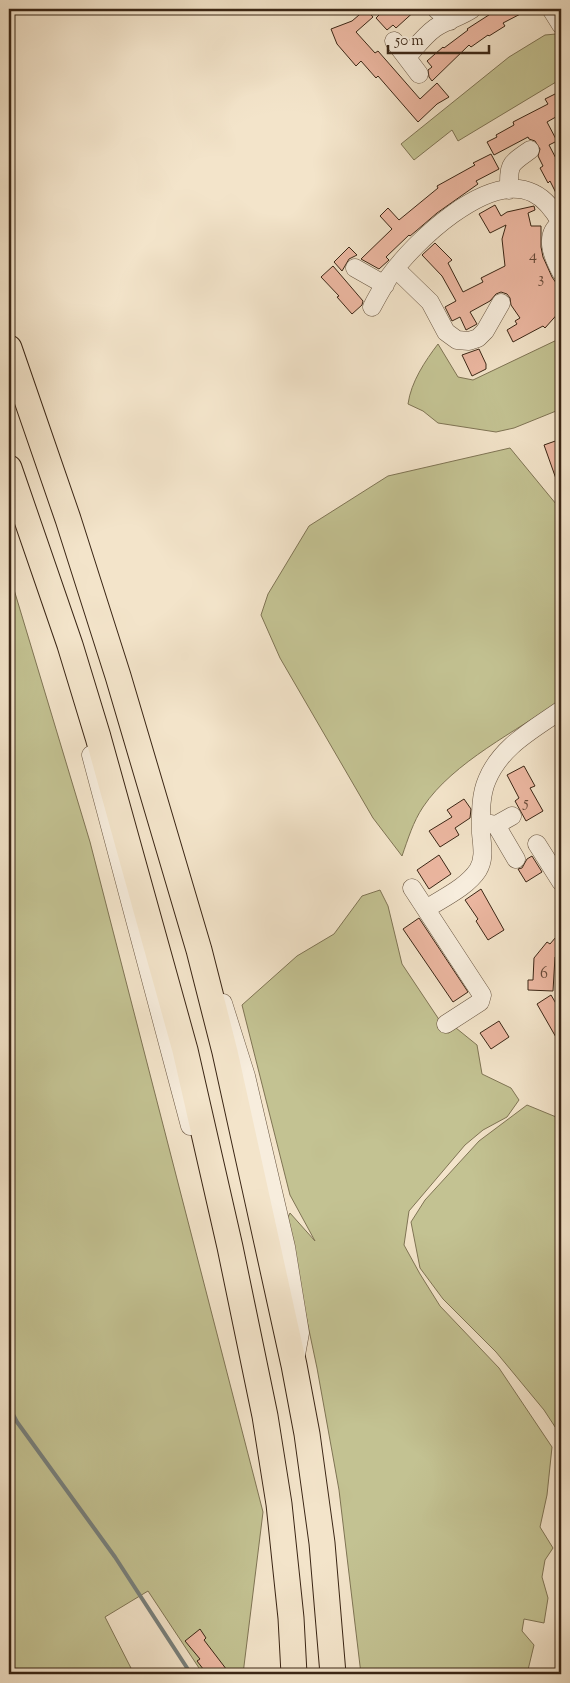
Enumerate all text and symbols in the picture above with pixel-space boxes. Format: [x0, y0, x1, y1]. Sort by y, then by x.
scale bar [388, 22, 489, 54]
text: 50 m [394, 31, 424, 52]
house number: 4 [529, 245, 537, 268]
house number: 3 [538, 268, 544, 291]
house number: 5 [522, 792, 529, 815]
house number: 6 [540, 963, 548, 986]

